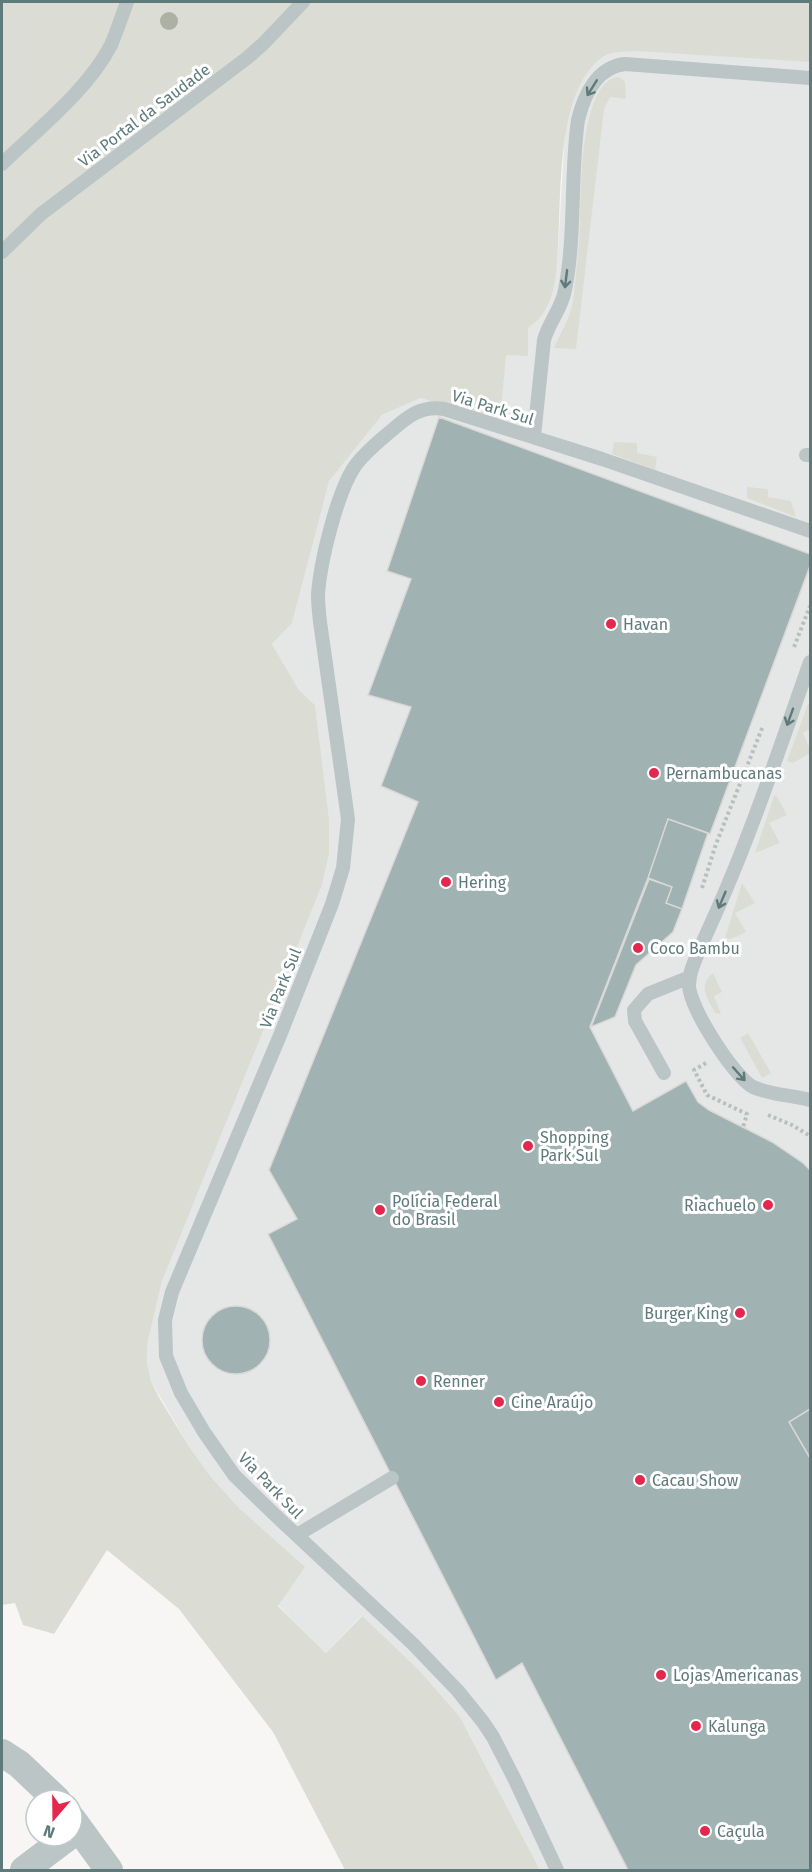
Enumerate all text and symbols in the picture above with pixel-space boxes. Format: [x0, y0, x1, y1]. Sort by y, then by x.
street label: Via Portal da Saudade [75, 60, 214, 171]
one-way arrow [585, 79, 598, 96]
one-way arrow [561, 269, 572, 288]
street label: Via Park Sul [450, 386, 536, 429]
place label: Havan [623, 615, 668, 634]
marker: Havan [604, 617, 618, 631]
one-way arrow [784, 707, 795, 726]
place label: Pernambucanas [666, 764, 782, 783]
marker: Pernambucanas [647, 766, 661, 780]
place label: Hering [458, 873, 507, 892]
marker: Hering [439, 875, 453, 889]
one-way arrow [715, 890, 727, 908]
place label: Coco Bambu [650, 939, 740, 958]
marker: Coco Bambu [631, 941, 645, 955]
street label: Via Park Sul [256, 945, 305, 1031]
one-way arrow [732, 1066, 746, 1081]
place label: Shopping Park Sul [540, 1128, 609, 1165]
marker: Shopping Park Sul [521, 1139, 535, 1153]
place label: Polícia Federal do Brasil [392, 1192, 498, 1229]
place label: Riachuelo [684, 1196, 756, 1215]
marker: Riachuelo [761, 1198, 775, 1212]
marker: Polícia Federal do Brasil [373, 1203, 387, 1217]
place label: Burger King [644, 1304, 729, 1323]
marker: Burger King [733, 1306, 747, 1320]
place label: Renner [433, 1372, 486, 1391]
marker: Renner [414, 1374, 428, 1388]
place label: Cine Araújo [511, 1393, 593, 1412]
marker: Cine Araújo [492, 1395, 506, 1409]
street label: Via Park Sul [234, 1448, 307, 1523]
place label: Cacau Show [652, 1471, 739, 1490]
marker: Cacau Show [633, 1473, 647, 1487]
place label: Lojas Americanas [673, 1666, 799, 1685]
marker: Lojas Americanas [654, 1668, 668, 1682]
place label: Kalunga [708, 1717, 766, 1736]
marker: Kalunga [689, 1719, 703, 1733]
north arrow [24, 1788, 84, 1848]
text: N [41, 1821, 57, 1842]
place label: Caçula [717, 1822, 765, 1842]
marker: Caçula [698, 1824, 712, 1838]

